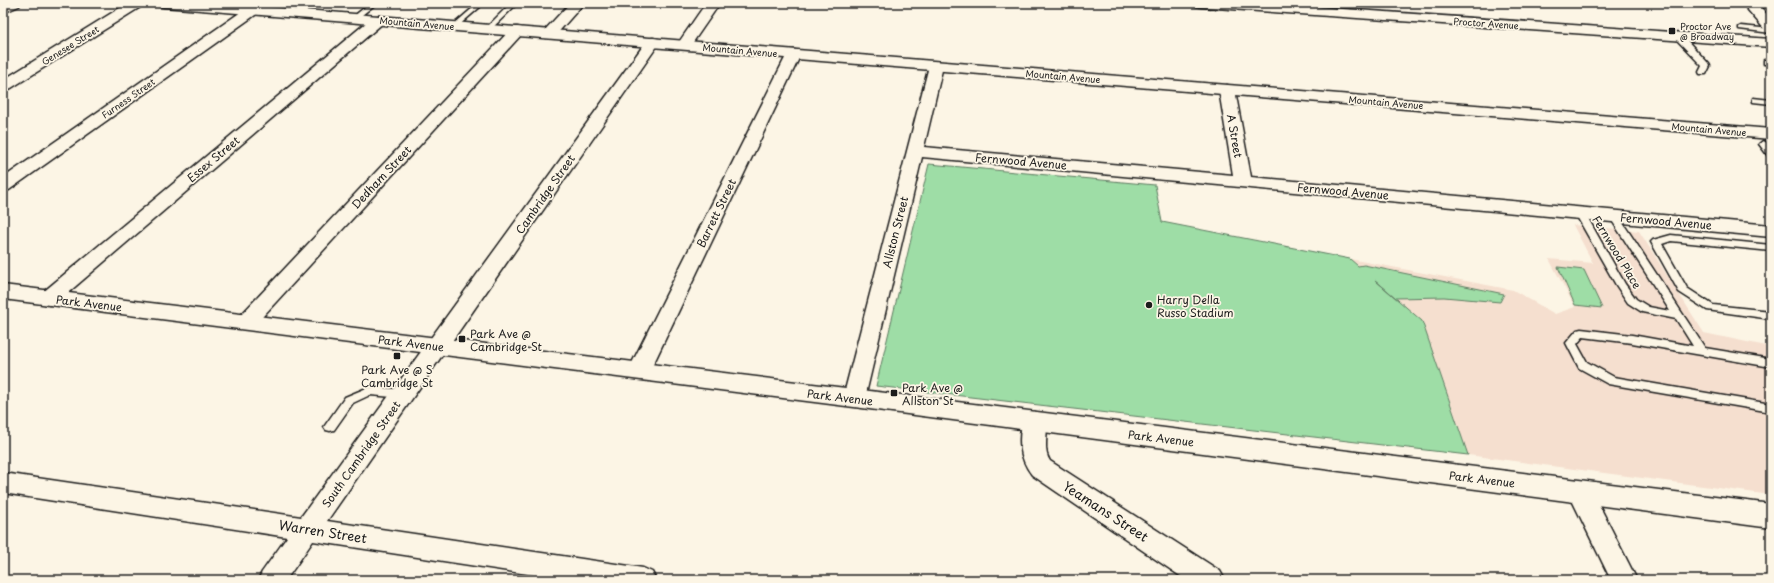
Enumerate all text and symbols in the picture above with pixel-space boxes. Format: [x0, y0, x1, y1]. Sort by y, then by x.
street label: Mountain Avenue [379, 13, 455, 33]
street label: Proctor Avenue [1453, 14, 1519, 32]
place label: Proctor Ave @ Broadway [1680, 19, 1734, 43]
street label: Genesee Street [39, 22, 102, 68]
marker: Proctor Ave @ Broadway [1667, 26, 1677, 36]
street label: Mountain Avenue [702, 40, 778, 60]
street label: Mountain Avenue [1025, 66, 1101, 86]
street label: Furness Street [99, 74, 158, 122]
street label: Mountain Avenue [1348, 92, 1424, 112]
street label: A Street [1223, 113, 1247, 160]
street label: Mountain Avenue [1671, 119, 1747, 139]
street label: Essex Street [183, 132, 243, 186]
street label: Dedham Street [347, 141, 415, 212]
street label: Fernwood Avenue [974, 149, 1068, 173]
street label: Cambridge Street [511, 150, 579, 237]
street label: Barrett Street [692, 175, 740, 250]
street label: Fernwood Avenue [1296, 179, 1390, 203]
street label: Allston Street [878, 194, 912, 270]
street label: Fernwood Avenue [1619, 209, 1713, 233]
street label: Fernwood Place [1588, 212, 1646, 292]
street label: Park Avenue [55, 291, 123, 315]
place label: Harry Della Russo Stadium [1157, 291, 1234, 321]
marker: Harry Della Russo Stadium [1144, 300, 1154, 310]
place label: Park Ave @ Cambridge St [470, 325, 543, 355]
street label: Park Avenue [377, 331, 445, 355]
marker: Park Ave @ Cambridge St [457, 334, 467, 344]
marker: Park Ave @ S Cambridge St [392, 351, 402, 361]
place label: Park Ave @ S Cambridge St [361, 361, 434, 391]
place label: Park Ave @ Allston St [902, 379, 963, 409]
street label: Park Avenue [806, 385, 874, 409]
marker: Park Ave @ Allston St [889, 388, 899, 398]
street label: South Cambridge Street [318, 397, 405, 511]
street label: Park Avenue [1127, 426, 1195, 450]
street label: Park Avenue [1448, 467, 1516, 491]
street label: Yeamans Street [1060, 476, 1152, 546]
street label: Warren Street [278, 515, 368, 547]

